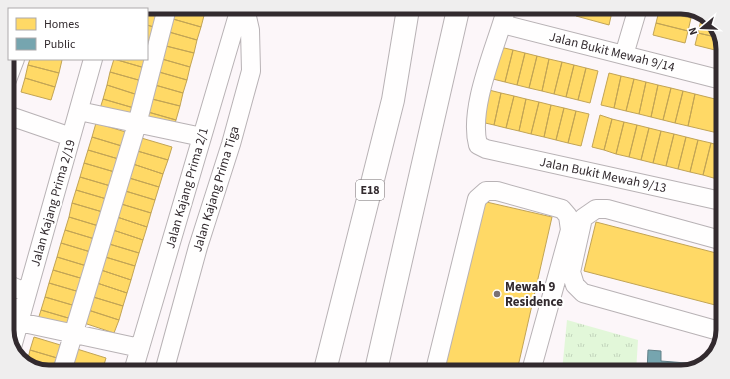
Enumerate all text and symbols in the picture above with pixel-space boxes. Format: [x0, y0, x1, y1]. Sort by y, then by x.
legend [8, 8, 148, 60]
north arrow [682, 8, 722, 48]
text: Homes [44, 16, 79, 33]
text: N [685, 25, 701, 37]
street label: Jalan Bukit Mewah 9/14 [547, 28, 677, 76]
text: Public [44, 36, 76, 53]
street label: Jalan Kajang Prima Tiga [188, 124, 244, 254]
street label: Jalan Kajang Prima 2/1 [161, 125, 213, 251]
street label: Jalan Kajang Prima 2/19 [26, 137, 80, 269]
street label: Jalan Bukit Mewah 9/13 [538, 153, 668, 197]
road number: E18 [356, 180, 384, 200]
place label: Mewah 9 Residence [505, 278, 563, 311]
marker: Mewah 9 Residence [492, 289, 502, 299]

